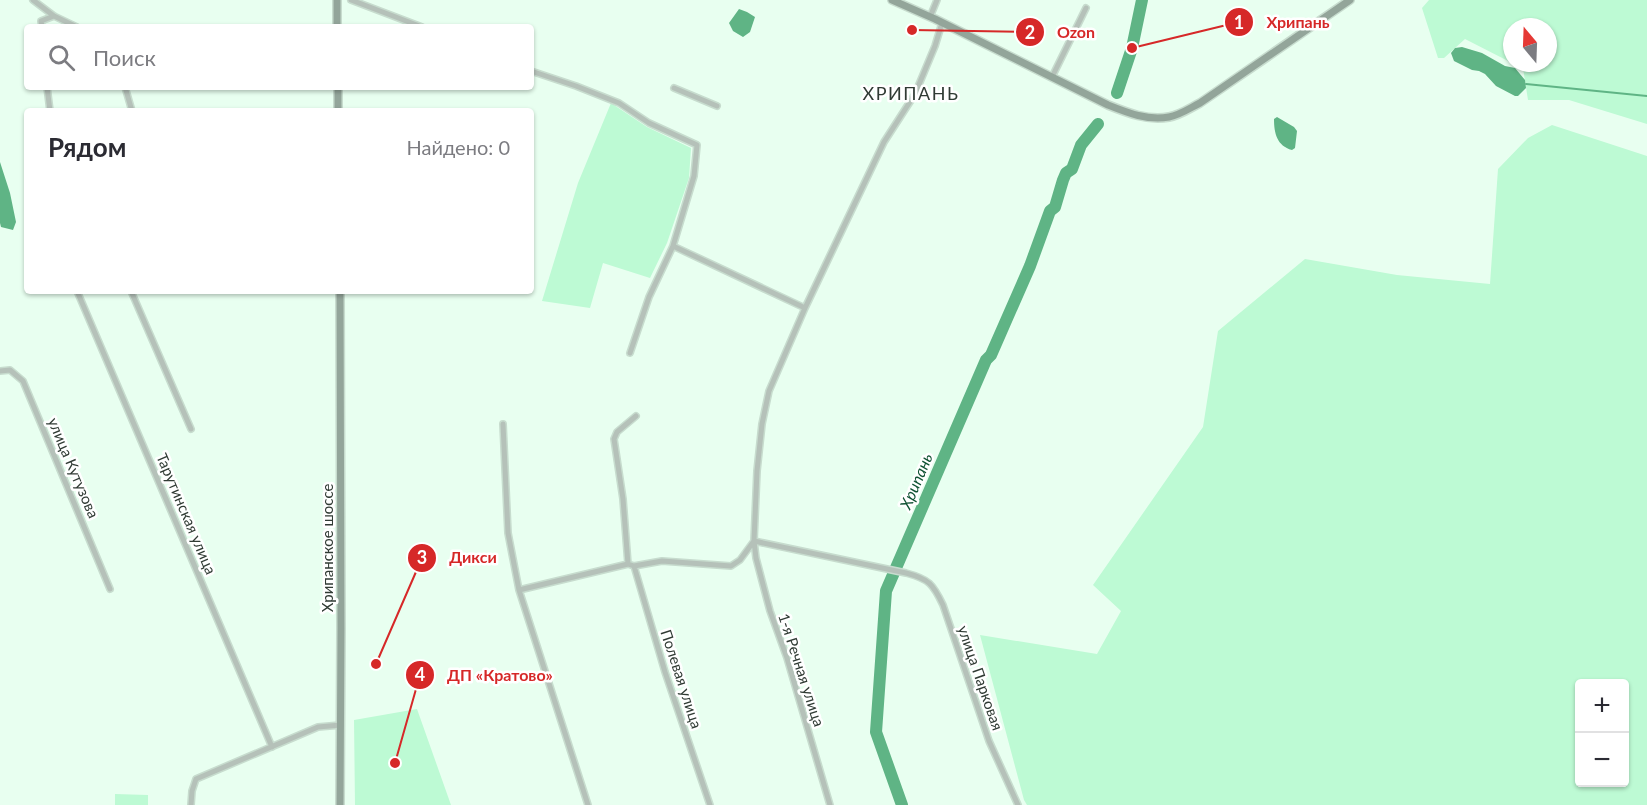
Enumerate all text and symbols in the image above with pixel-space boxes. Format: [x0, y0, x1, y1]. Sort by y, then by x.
callout: Хрипань [1224, 5, 1341, 39]
text: 1 [1234, 11, 1244, 33]
text: Хрипань [1266, 12, 1330, 31]
callout: Ozon [1015, 15, 1107, 49]
north arrow [1503, 18, 1557, 72]
text: 2 [1025, 21, 1035, 43]
text: Ozon [1057, 22, 1095, 41]
search box [24, 24, 534, 90]
icon: search [45, 41, 78, 74]
text: Поиск [93, 44, 156, 71]
district label: ХРИПАНЬ [863, 82, 959, 104]
text: Рядом [48, 131, 126, 163]
text: Найдено: 0 [407, 135, 510, 159]
street label: улица Кутузова [45, 415, 103, 520]
street label: Тарутинская улица [153, 450, 221, 577]
water label: Хрипань [895, 450, 936, 513]
street label: Хрипанское шоссе [318, 484, 336, 612]
callout: Дикси [407, 541, 508, 575]
text: 3 [417, 546, 427, 568]
text: Дикси [449, 547, 497, 566]
street label: 1-я Речная улица [775, 611, 829, 729]
street label: улица Парковая [955, 623, 1007, 732]
street label: Полевая улица [657, 627, 706, 730]
callout: ДП «Кратово» [405, 658, 565, 692]
text: 4 [415, 663, 425, 685]
text: ДП «Кратово» [447, 665, 553, 684]
map controls [1575, 679, 1629, 787]
button: + [1575, 679, 1629, 733]
button: − [1575, 733, 1629, 787]

